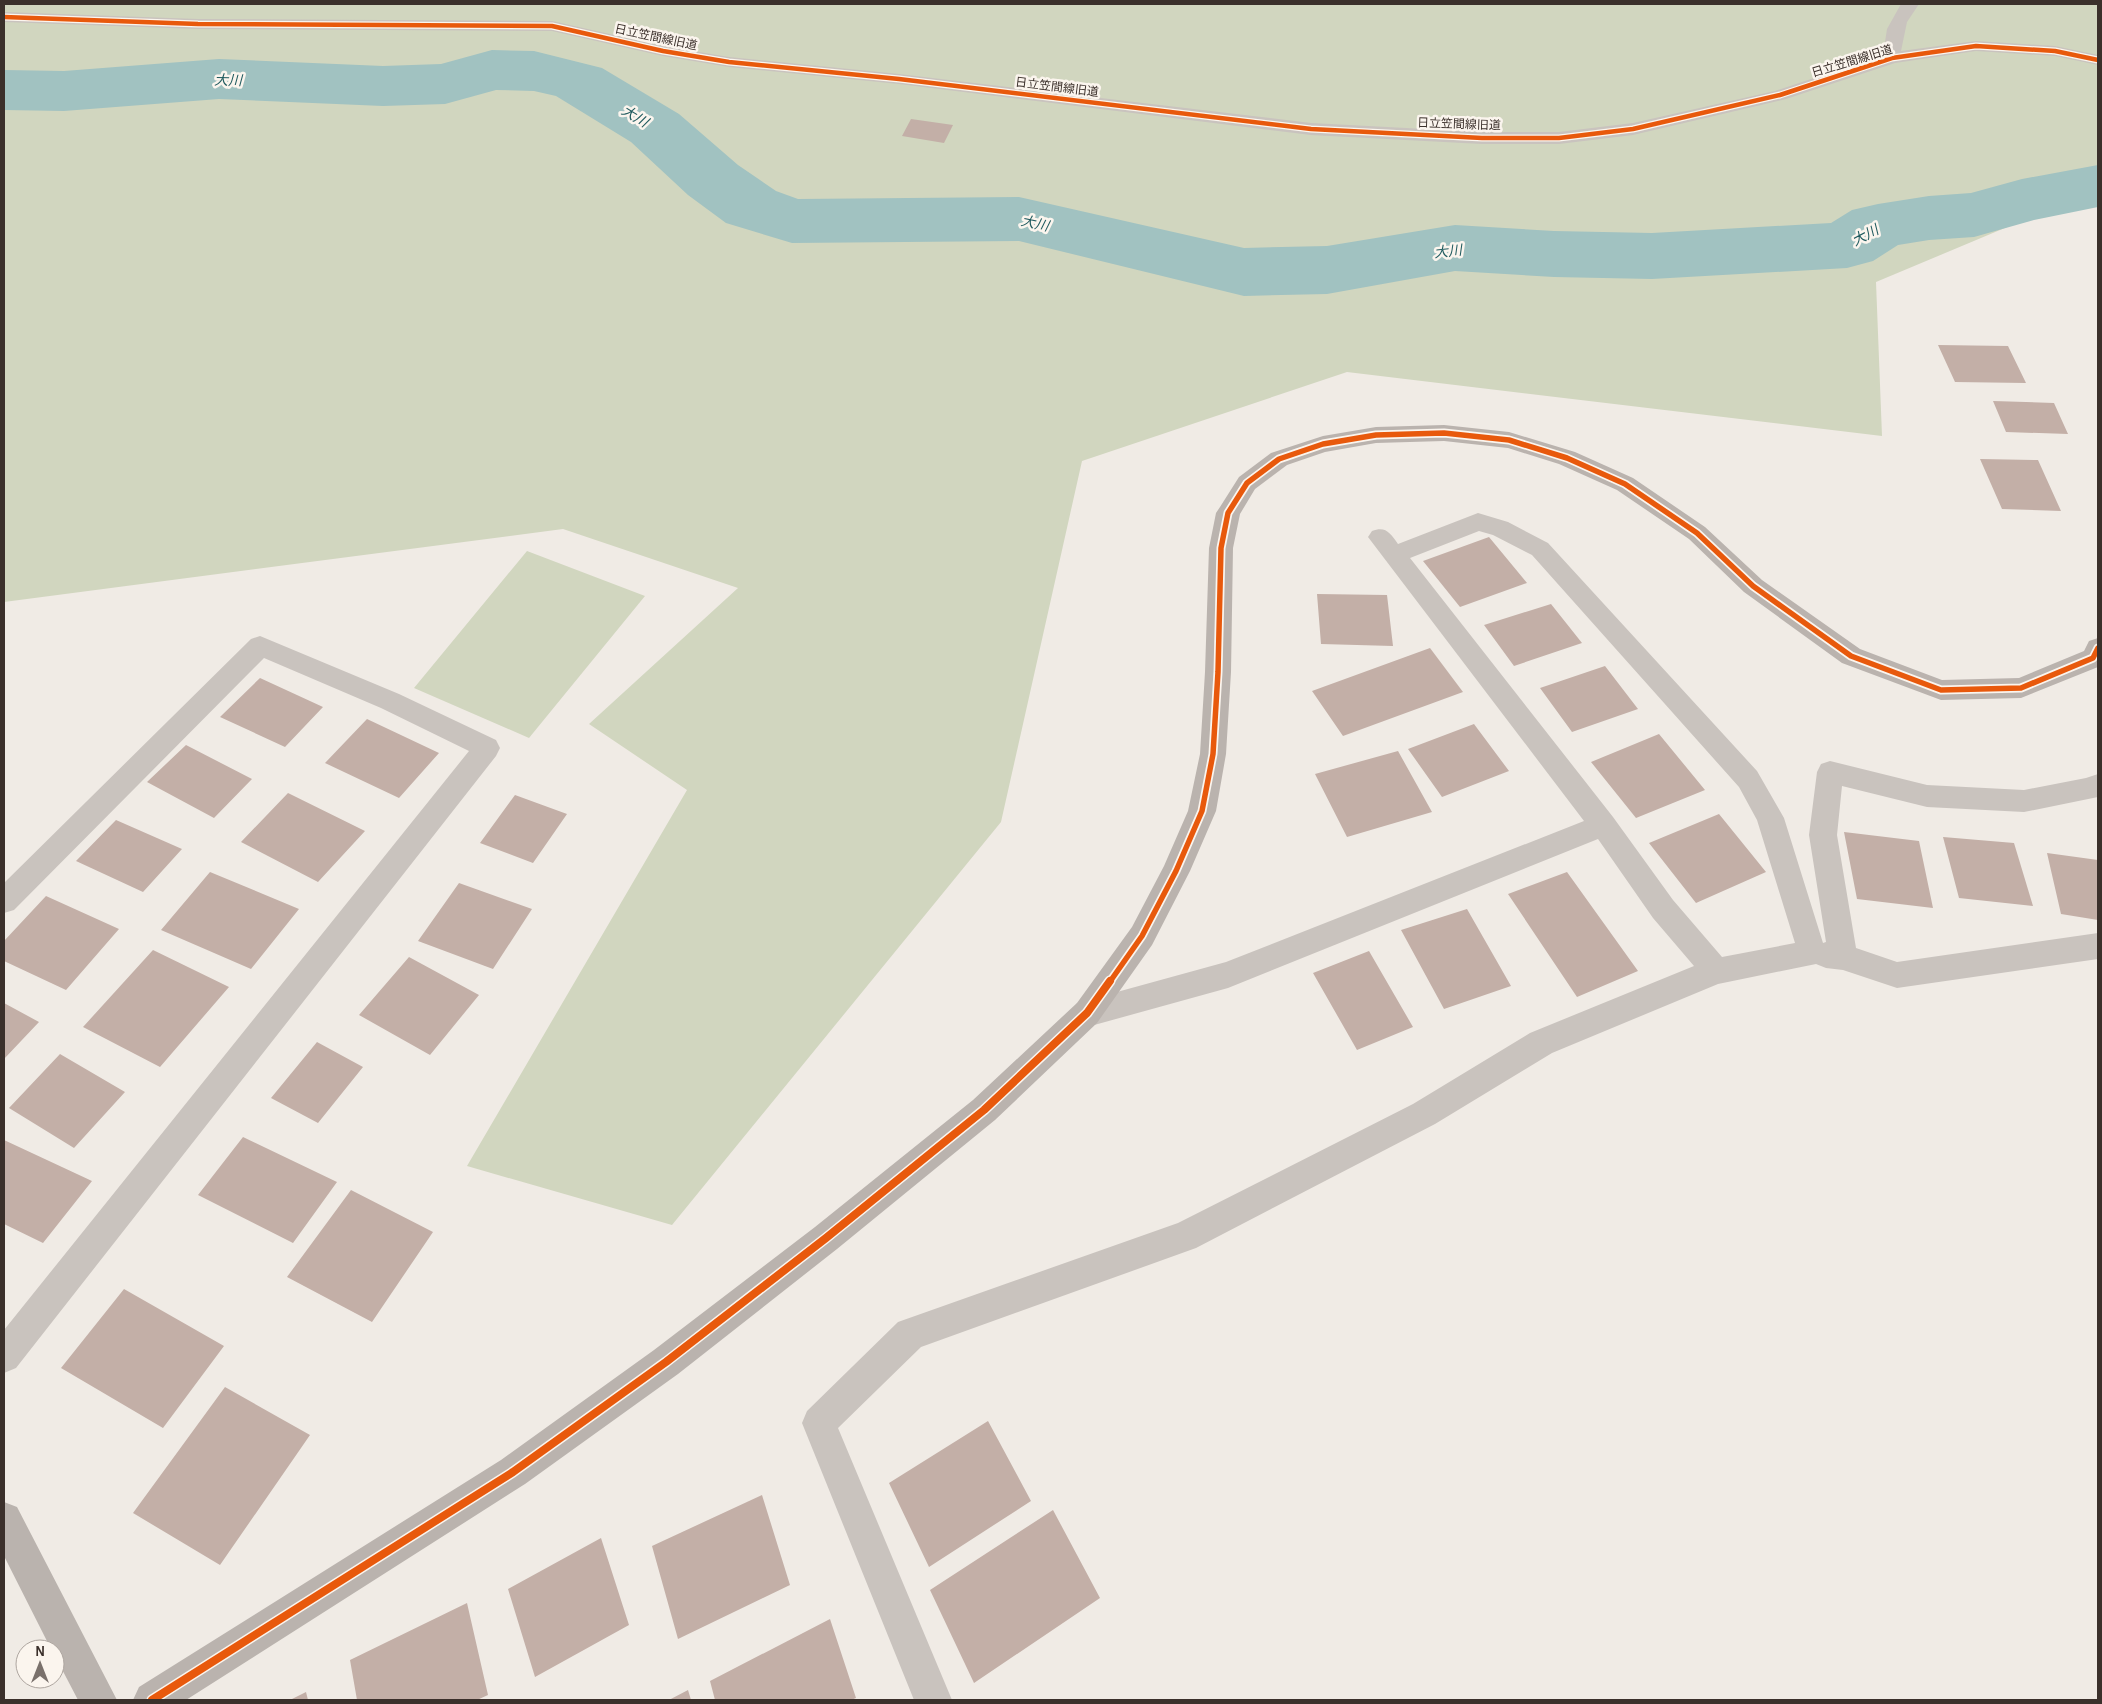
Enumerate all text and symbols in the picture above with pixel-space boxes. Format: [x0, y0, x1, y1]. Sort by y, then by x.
street label: 日立笠間線旧道 [614, 21, 699, 52]
street label: 日立笠間線旧道 [1810, 42, 1894, 79]
water label: 大川 [214, 73, 244, 88]
street label: 日立笠間線旧道 [1015, 75, 1100, 98]
water label: 大川 [619, 103, 652, 131]
street label: 日立笠間線旧道 [1417, 116, 1501, 131]
water label: 大川 [1020, 213, 1052, 234]
water label: 大川 [1849, 221, 1883, 249]
water label: 大川 [1433, 242, 1465, 260]
north arrow [15, 1639, 65, 1689]
text: N [35, 1645, 45, 1659]

